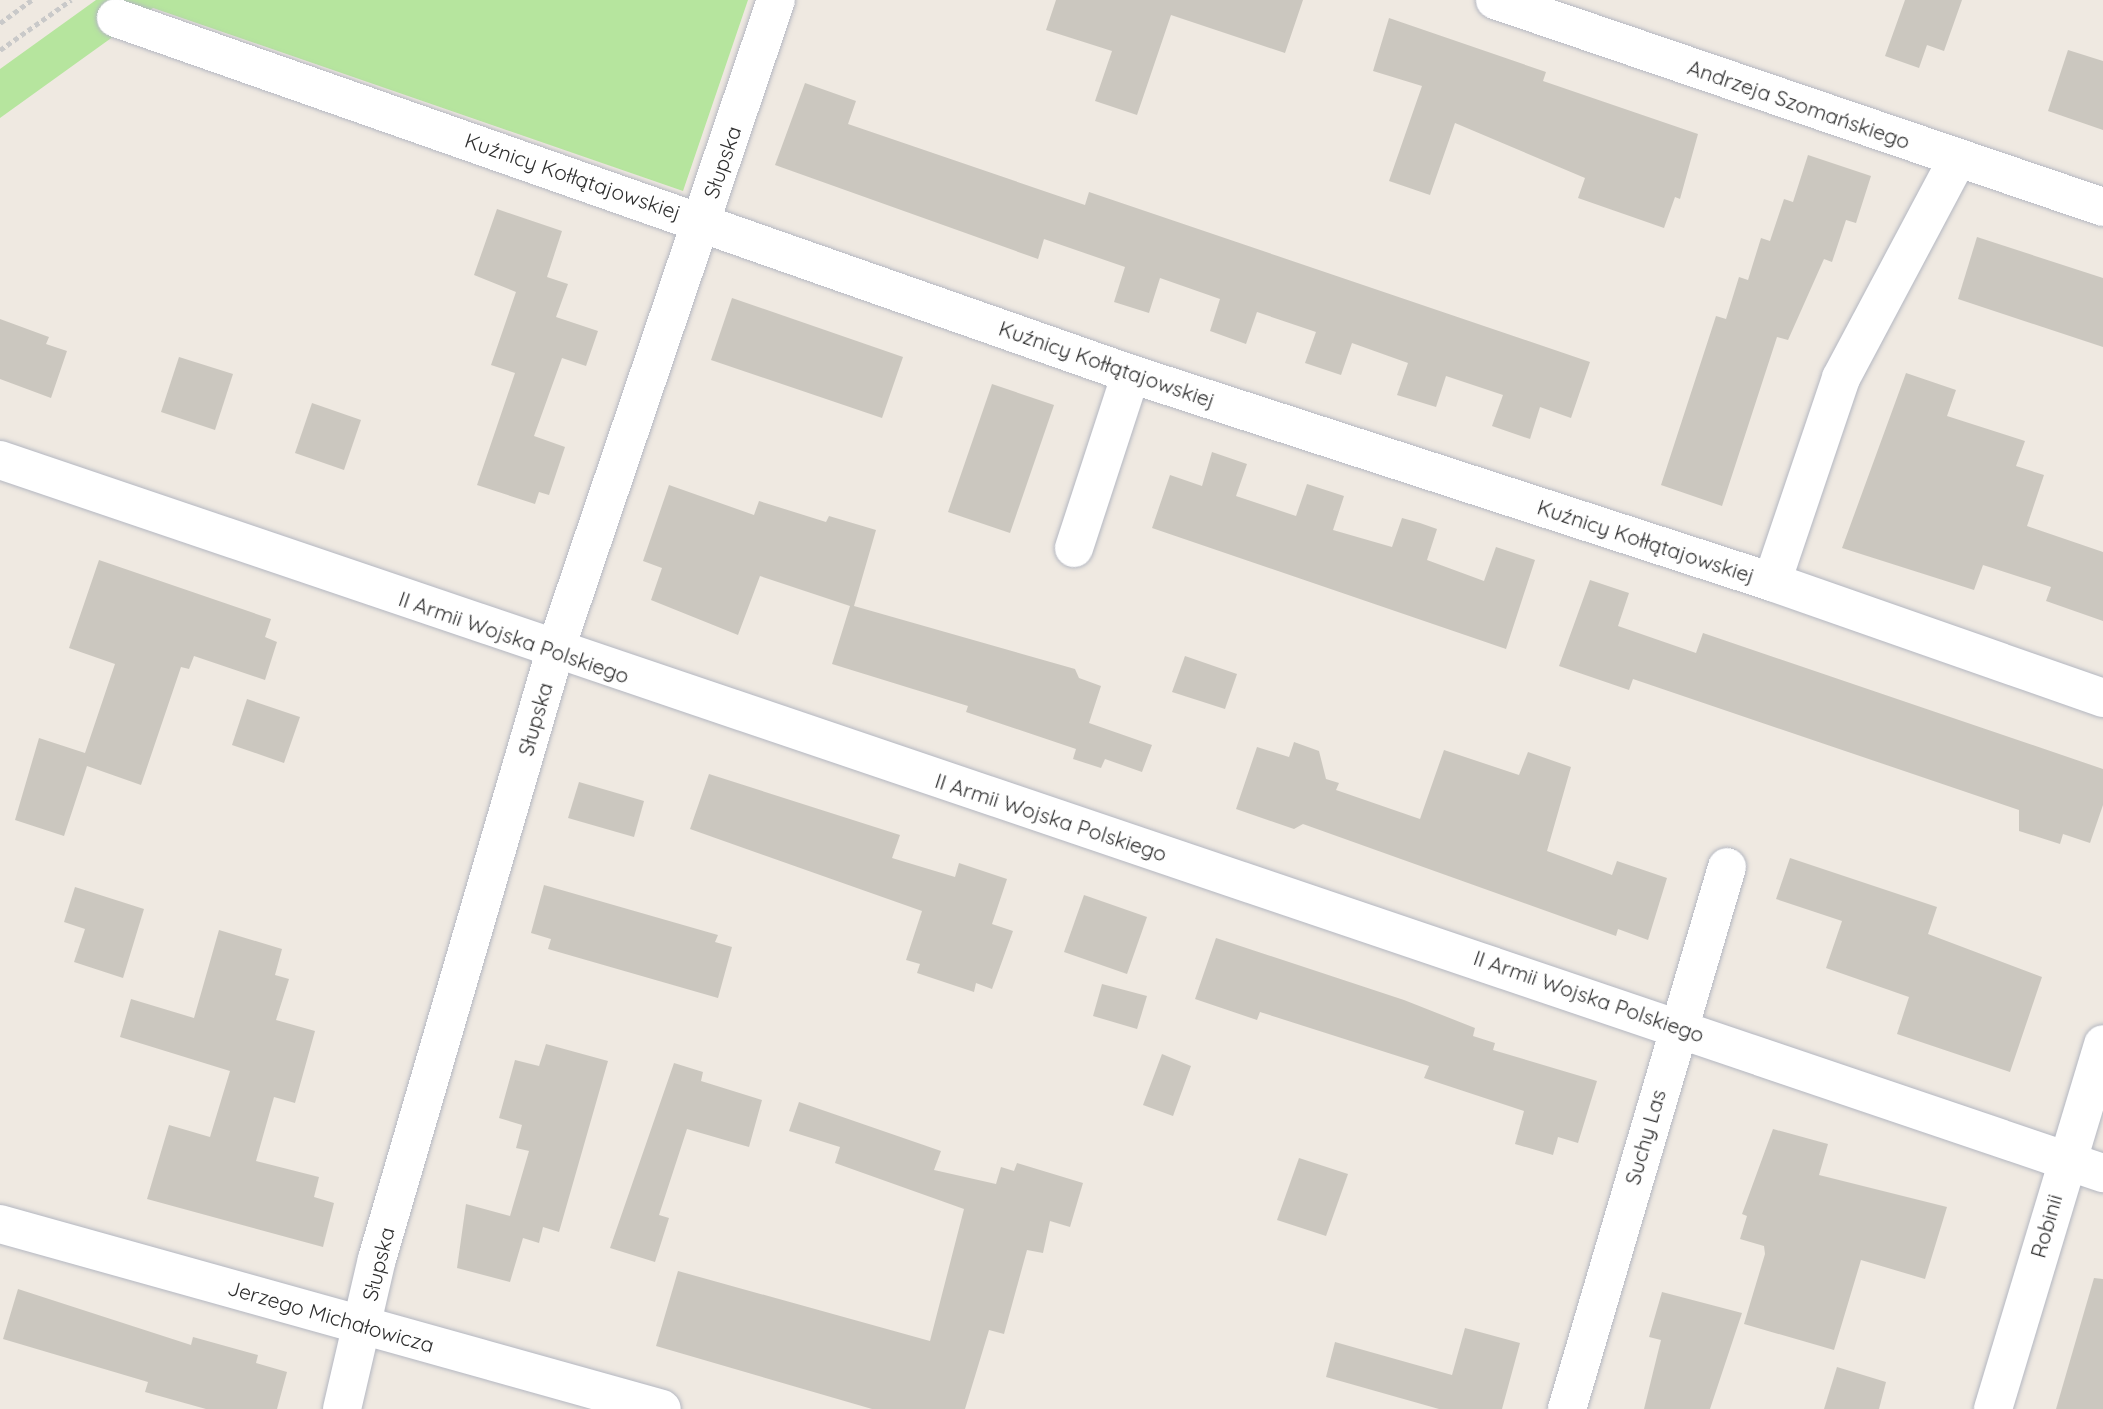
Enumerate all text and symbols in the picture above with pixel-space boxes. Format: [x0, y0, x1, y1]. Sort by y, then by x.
street label: Andrzeja Szomańskiego [1685, 54, 1913, 154]
street label: Słupska [698, 122, 746, 202]
street label: Kuźnicy Kołłątajowskiej [462, 127, 684, 225]
street label: Kuźnicy Kołłątajowskiej [996, 315, 1218, 413]
street label: Kuźnicy Kołłątajowskiej [1534, 494, 1758, 588]
street label: II Armii Wojska Polskiego [395, 586, 633, 688]
street label: Słupska [513, 679, 557, 759]
street label: II Armii Wojska Polskiego [932, 768, 1170, 866]
street label: II Armii Wojska Polskiego [1470, 945, 1708, 1047]
street label: Suchy Las [1619, 1086, 1671, 1188]
street label: Robinii [2025, 1191, 2067, 1261]
street label: Słupska [357, 1225, 399, 1303]
street label: Jerzego Michałowicza [225, 1274, 437, 1358]

